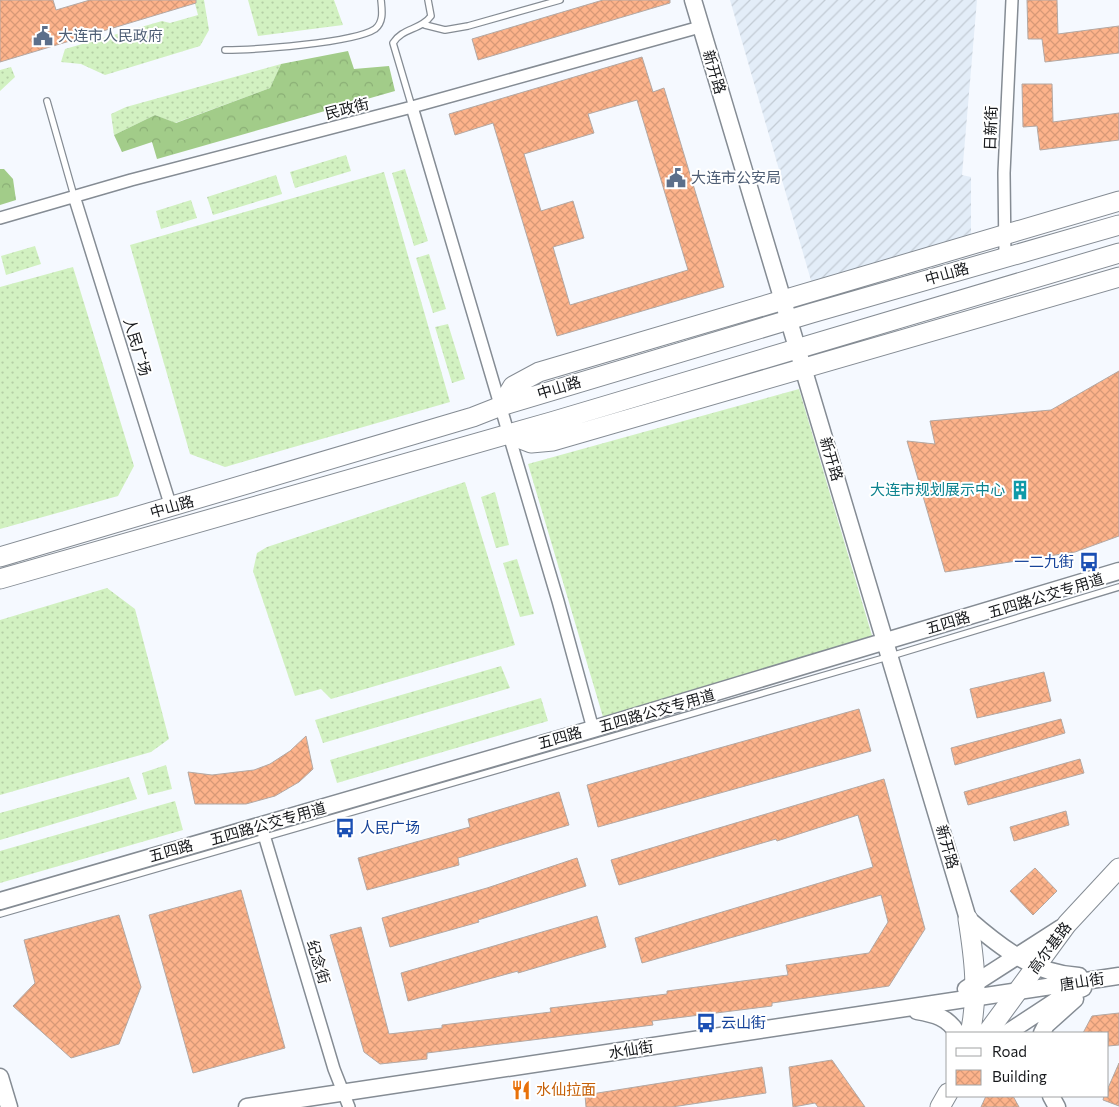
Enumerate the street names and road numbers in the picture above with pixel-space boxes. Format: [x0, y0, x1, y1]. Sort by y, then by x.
street label: 新开路 [700, 48, 730, 96]
street label: 民政街 [323, 94, 371, 122]
street label: 日新街 [980, 105, 1000, 151]
street label: 中山路 [923, 258, 971, 288]
street label: 人民广场 [121, 315, 155, 378]
street label: 中山路 [535, 372, 583, 402]
street label: 新开路 [817, 435, 847, 483]
street label: 中山路 [148, 491, 196, 521]
street label: 五四路公交专用道 [986, 569, 1106, 621]
street label: 五四路 [924, 607, 972, 637]
street label: 五四路公交专用道 [597, 685, 717, 735]
street label: 五四路 [536, 722, 584, 752]
street label: 五四路公交专用道 [208, 798, 328, 848]
street label: 新开路 [933, 823, 963, 871]
street label: 五四路 [147, 835, 195, 865]
street label: 高尔基路 [1024, 918, 1074, 977]
street label: 纪念街 [304, 938, 334, 986]
street label: 唐山街 [1058, 969, 1105, 993]
street label: 水仙街 [607, 1037, 654, 1061]

